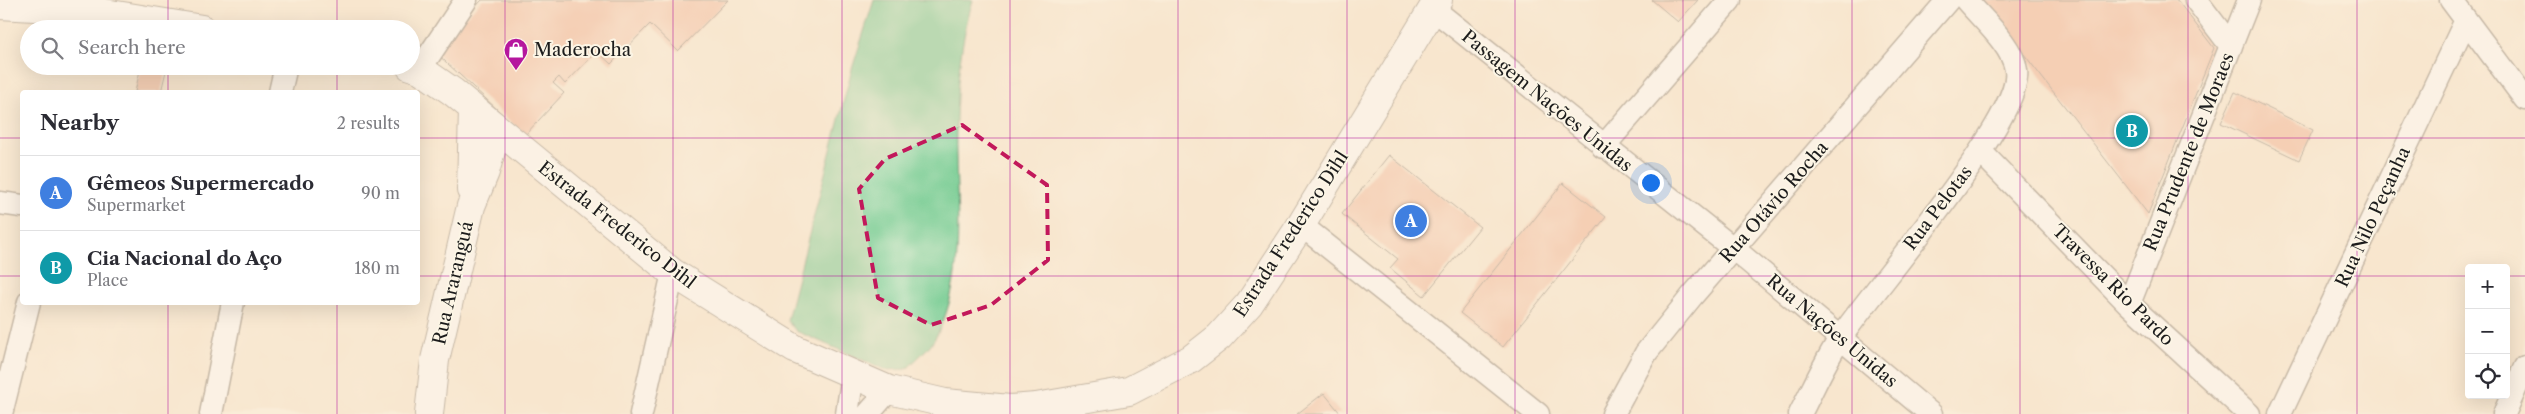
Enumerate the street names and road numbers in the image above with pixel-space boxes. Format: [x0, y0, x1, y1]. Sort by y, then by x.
street label: Passagem Nações Unidas [1457, 25, 1637, 177]
street label: Rua Prudente de Moraes [2139, 50, 2239, 254]
street label: Rua Otávio Rocha [1715, 136, 1833, 267]
street label: Rua Nilo Peçanha [2331, 143, 2415, 291]
street label: Estrada Frederico Dihl [1229, 147, 1353, 321]
street label: Estrada Frederico Dihl [534, 157, 700, 293]
street label: Rua Pelotas [1899, 161, 1977, 255]
street label: Rua Araranguá [428, 219, 478, 347]
street label: Travessa Rio Pardo [2048, 220, 2178, 350]
street label: Rua Nações Unidas [1762, 270, 1902, 392]

